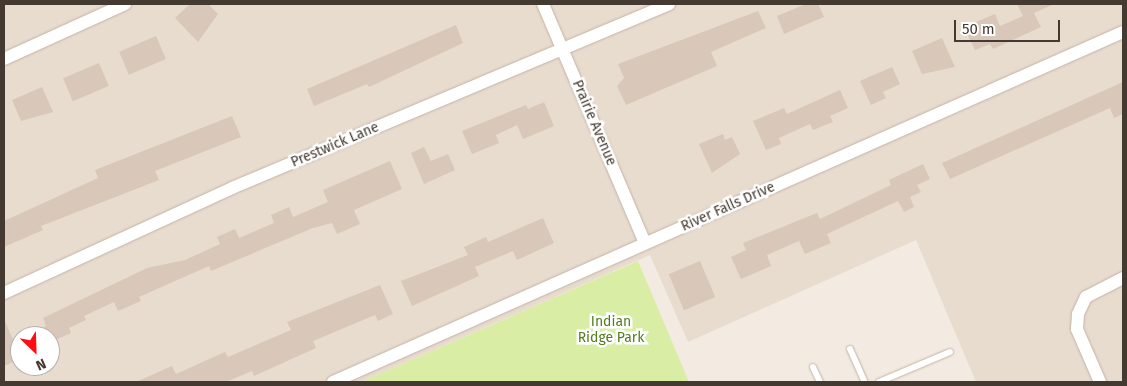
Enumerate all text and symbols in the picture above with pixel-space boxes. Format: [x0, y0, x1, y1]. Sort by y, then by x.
scale bar [957, 10, 1063, 42]
text: 50 m [962, 20, 995, 38]
street label: Prairie Avenue [568, 78, 620, 168]
street label: Prestwick Lane [289, 119, 381, 171]
street label: River Falls Drive [679, 179, 777, 235]
park label: Indian Ridge Park [578, 314, 644, 347]
north arrow [10, 326, 60, 376]
text: N [33, 355, 49, 374]

